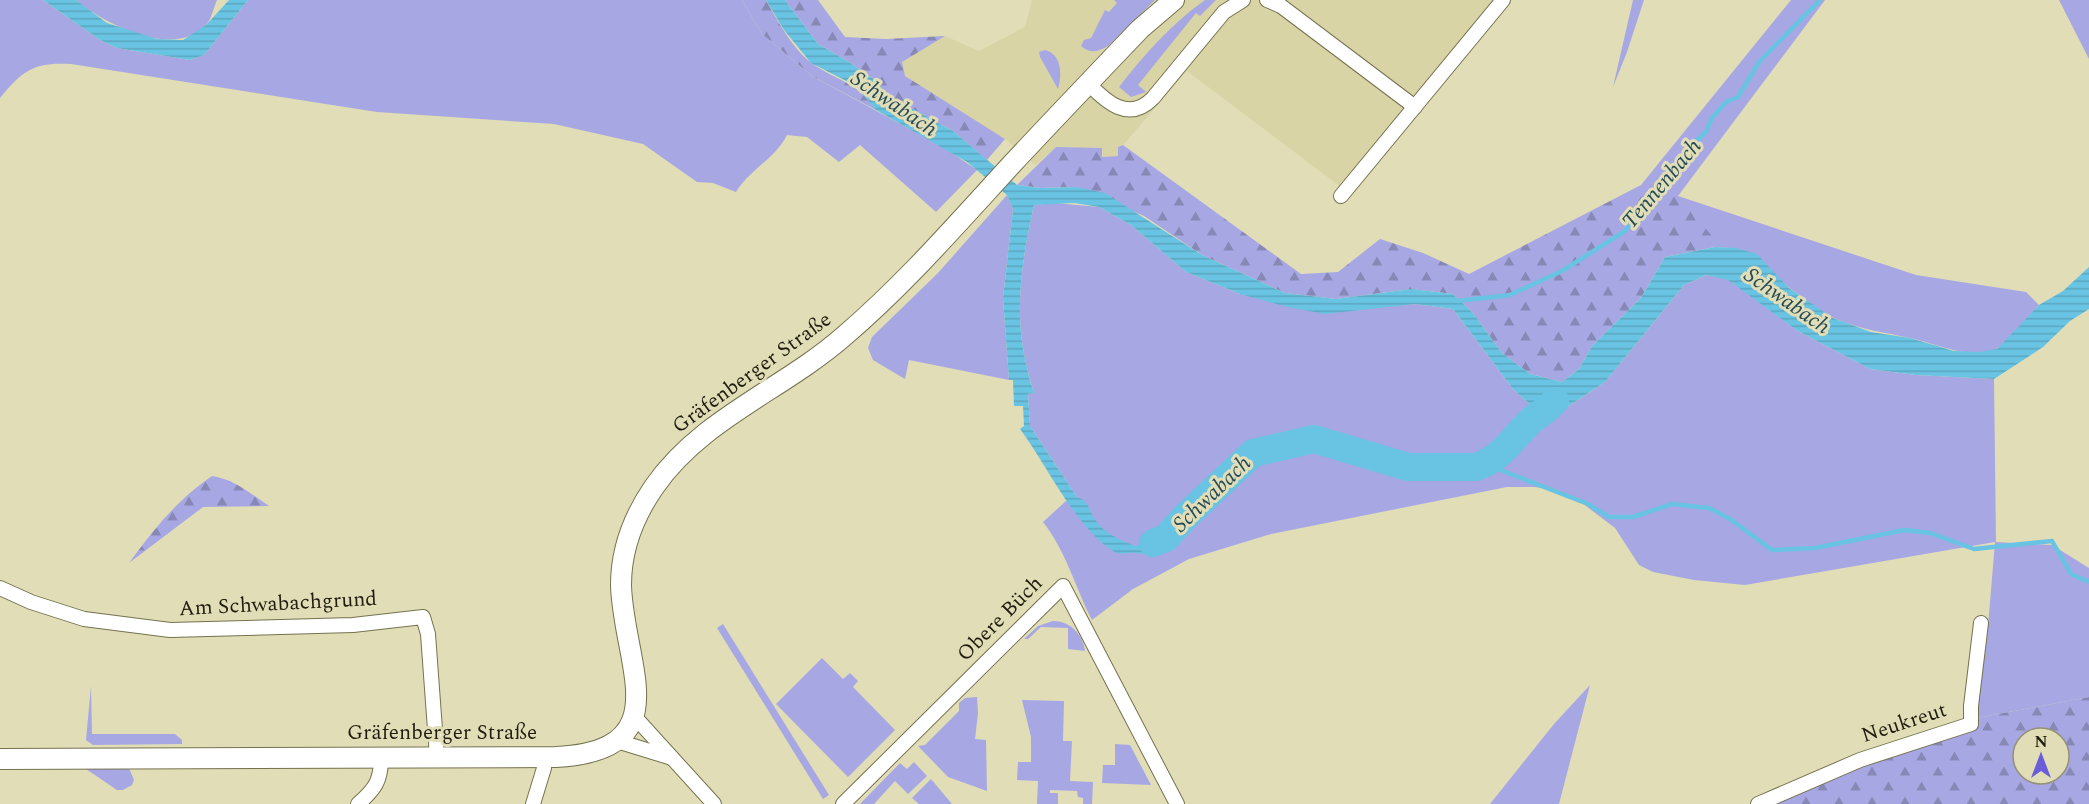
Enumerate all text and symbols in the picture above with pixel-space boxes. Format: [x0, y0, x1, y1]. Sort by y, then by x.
water label: Schwabach [844, 63, 944, 145]
water label: Tennenbach [1614, 131, 1710, 237]
water label: Schwabach [1737, 259, 1837, 343]
street label: Gräfenberger Straße [666, 304, 838, 442]
water label: Schwabach [1165, 448, 1259, 540]
street label: Obere Büch [950, 569, 1050, 669]
street label: Am Schwabachgrund [178, 583, 378, 625]
street label: Neukreut [1857, 694, 1951, 752]
street label: Gräfenberger Straße [347, 717, 537, 749]
north arrow [2011, 726, 2071, 786]
text: N [2034, 730, 2048, 754]

